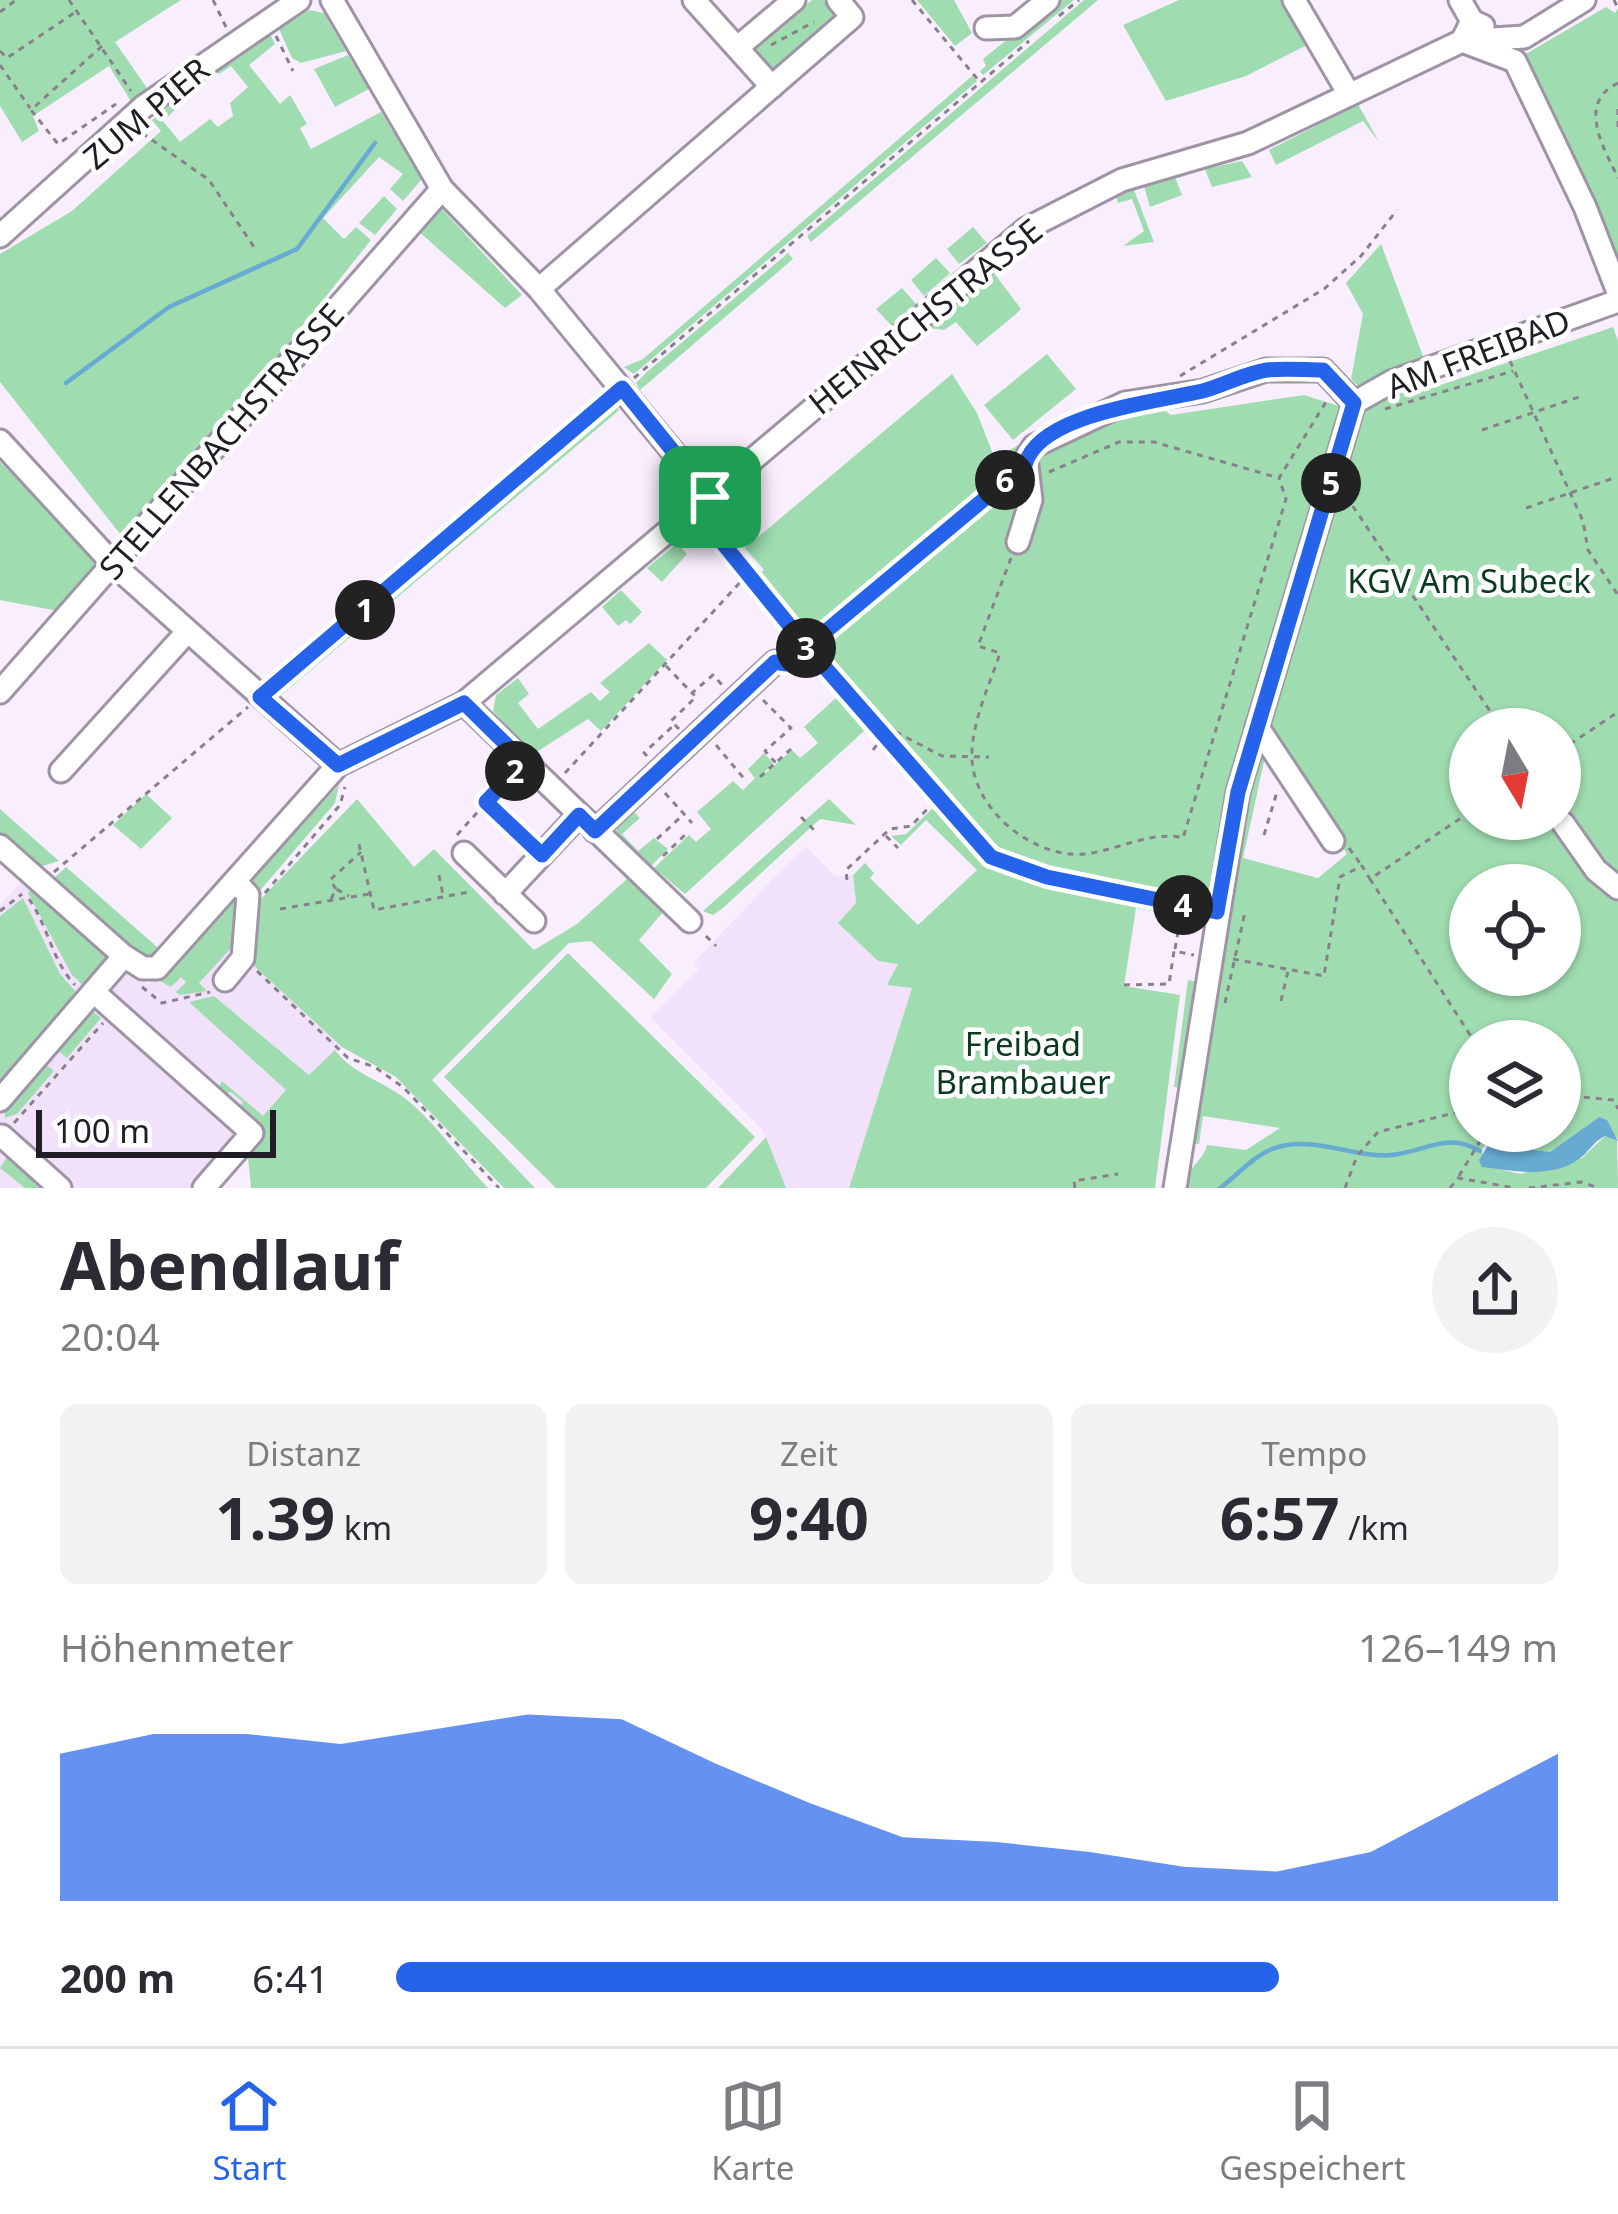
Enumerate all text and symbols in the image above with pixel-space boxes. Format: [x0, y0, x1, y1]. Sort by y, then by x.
street label: ZUM PIER [73, 47, 219, 179]
street label: HEINRICHSTRASSE [799, 208, 1051, 424]
street label: STELLENBACHSTRASSE [88, 293, 354, 589]
street label: AM FREIBAD [1380, 297, 1576, 409]
pin [659, 446, 761, 548]
pin: 6 [975, 450, 1035, 510]
pin: 5 [1301, 453, 1361, 513]
text: 6 [996, 457, 1014, 502]
text: 5 [1322, 460, 1340, 505]
icon: arrive [677, 464, 743, 530]
park label: KGV Am Subeck [1347, 558, 1591, 603]
pin: 1 [335, 580, 395, 640]
text: 1 [356, 587, 374, 632]
pin: 3 [776, 618, 836, 678]
text: 3 [797, 625, 815, 670]
north arrow [1449, 708, 1581, 840]
map controls [1449, 708, 1581, 1152]
pin: 2 [485, 741, 545, 801]
text: 2 [506, 748, 524, 793]
button: locate [1449, 864, 1581, 996]
pin: 4 [1153, 875, 1213, 935]
text: 4 [1174, 882, 1192, 927]
button: layers [1449, 1020, 1581, 1152]
park label: Freibad Brambauer [935, 1021, 1111, 1104]
scale bar [36, 1104, 276, 1157]
text: 100 m [54, 1108, 150, 1153]
text: Abendlauf [60, 1219, 399, 1309]
button: share [1432, 1227, 1558, 1353]
text: 20:04 [60, 1309, 160, 1362]
text: Distanz [246, 1431, 361, 1476]
text: Zeit [780, 1431, 838, 1476]
text: Tempo [1261, 1431, 1367, 1476]
text: 1.39 [215, 1476, 335, 1558]
text: 9:40 [749, 1476, 869, 1558]
text: 6:57 [1220, 1476, 1340, 1558]
text: km [335, 1505, 392, 1550]
text: /km [1340, 1505, 1409, 1550]
text: Höhenmeter [60, 1620, 293, 1673]
text: 126–149 m [1358, 1620, 1558, 1673]
text: 200 m [60, 1951, 175, 2004]
text: 6:41 [252, 1951, 329, 2004]
tab: Start [212, 2073, 287, 2190]
tab: Karte [711, 2073, 794, 2190]
tab: Gespeichert [1219, 2073, 1406, 2190]

